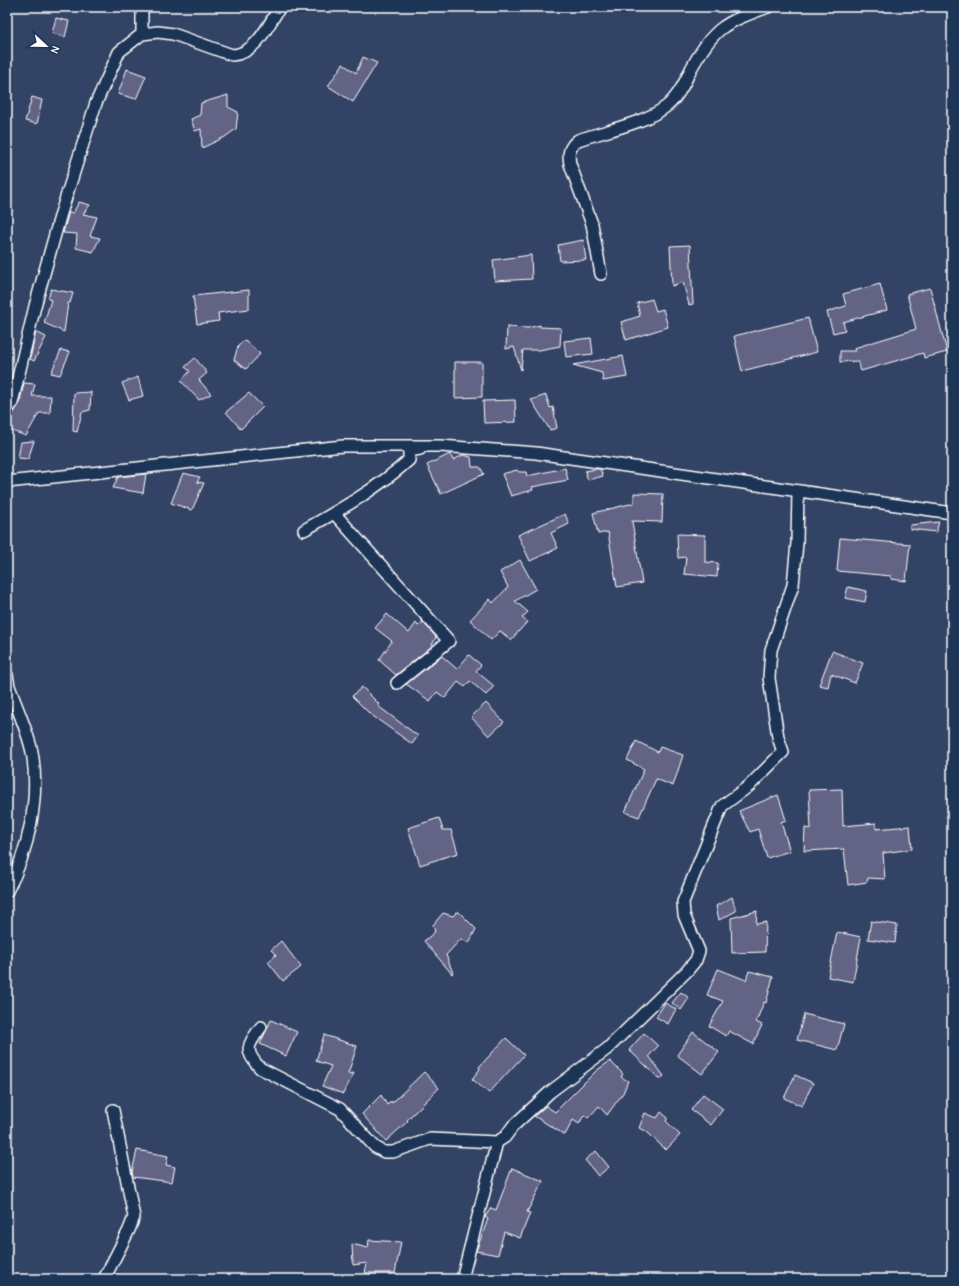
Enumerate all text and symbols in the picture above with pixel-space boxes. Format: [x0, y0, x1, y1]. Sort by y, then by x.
north arrow [26, 26, 66, 66]
text: N [47, 44, 62, 55]

